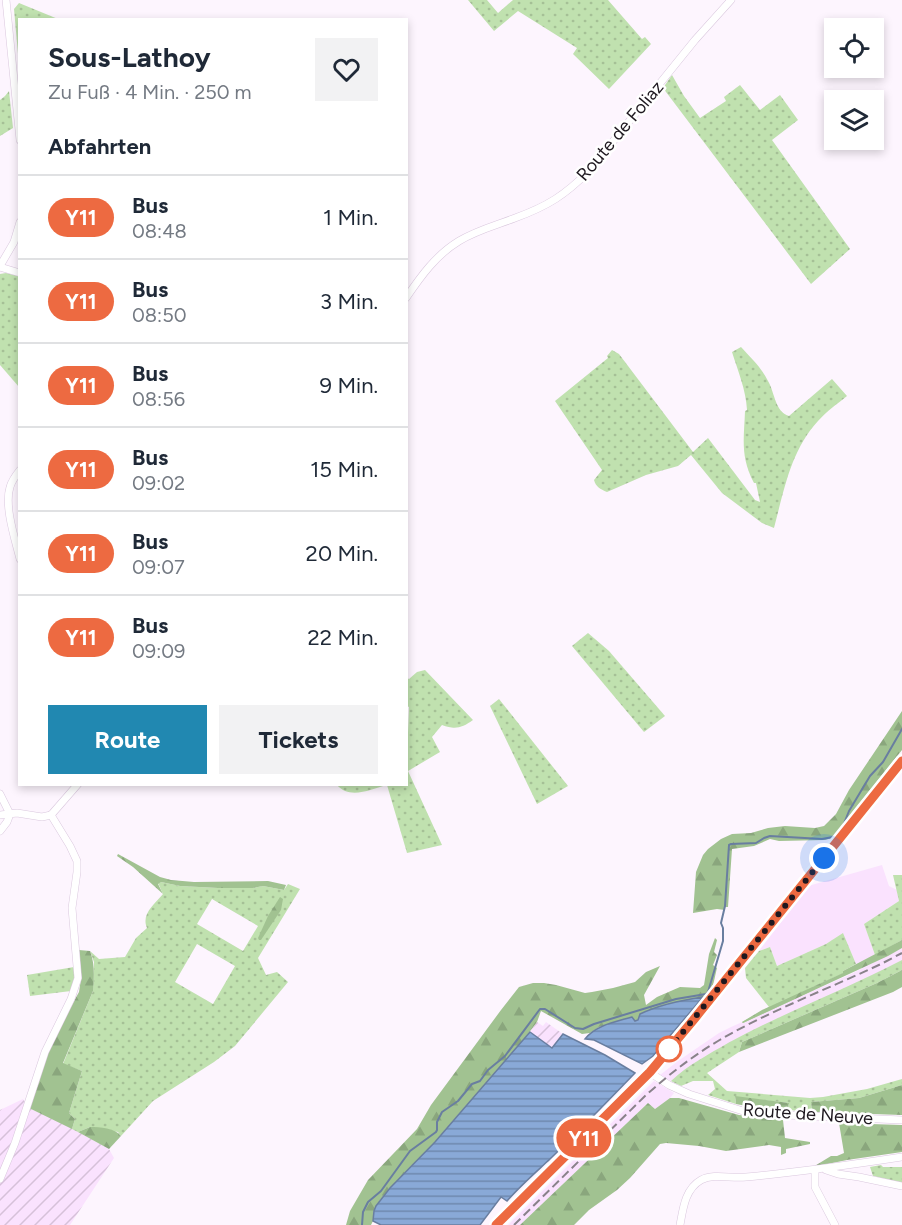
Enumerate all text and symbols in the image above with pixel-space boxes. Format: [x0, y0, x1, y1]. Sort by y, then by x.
map controls [824, 18, 884, 150]
button: locate [824, 18, 884, 78]
button: heart [315, 38, 378, 101]
text: Sous-Lathoy [48, 40, 211, 74]
street label: Route de Foliaz [572, 76, 668, 186]
text: Zu Fuß · 4 Min. · 250 m [48, 80, 252, 104]
button: layers [824, 90, 884, 150]
text: Abfahrten [48, 133, 151, 160]
text: Bus [132, 192, 168, 219]
text: 1 Min. [323, 204, 378, 231]
text: Y11 [65, 205, 97, 230]
text: 08:48 [132, 219, 187, 243]
text: Bus [132, 276, 168, 303]
text: 3 Min. [320, 288, 378, 315]
text: Y11 [65, 289, 97, 314]
text: 08:50 [132, 303, 186, 327]
text: Bus [132, 360, 168, 387]
text: 9 Min. [320, 372, 378, 399]
text: Y11 [65, 373, 97, 398]
text: 08:56 [132, 387, 185, 411]
text: Bus [132, 444, 168, 471]
text: 15 Min. [310, 456, 378, 483]
text: Y11 [65, 457, 97, 482]
text: 09:02 [132, 471, 185, 495]
text: Bus [132, 528, 168, 555]
text: 20 Min. [306, 540, 378, 567]
text: Y11 [65, 541, 97, 566]
text: 09:07 [132, 555, 185, 579]
text: Bus [132, 612, 168, 639]
text: 22 Min. [307, 624, 378, 651]
text: Y11 [65, 625, 97, 650]
text: 09:09 [132, 639, 185, 663]
button: Route [48, 705, 207, 774]
button: Tickets [219, 705, 378, 774]
your location [809, 843, 839, 873]
unlabelled marker [656, 1036, 682, 1062]
street label: Route de Neuve [742, 1098, 874, 1130]
line badge: Y11 [550, 1118, 618, 1158]
text: Y11 [568, 1126, 600, 1151]

